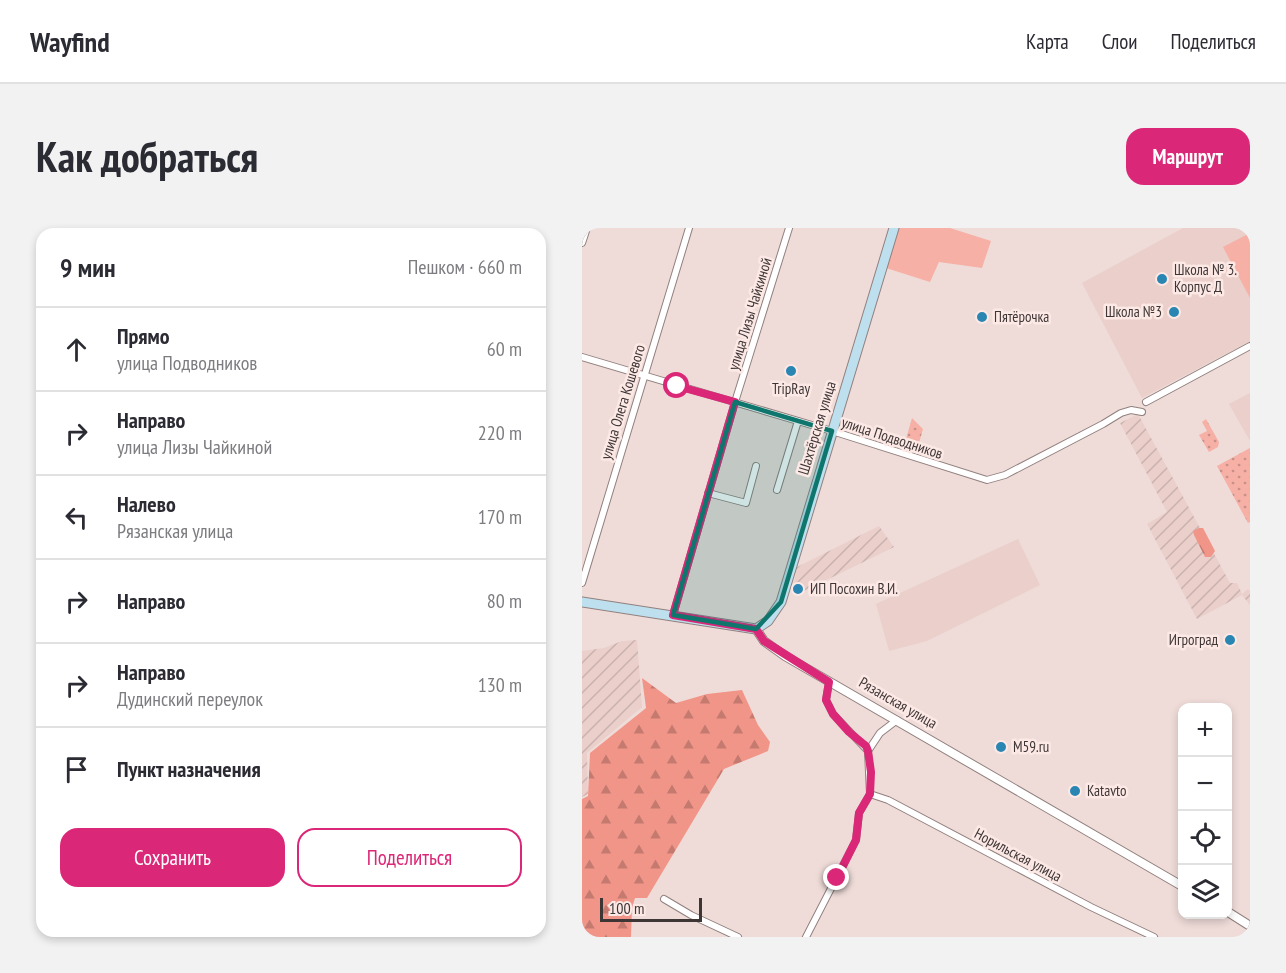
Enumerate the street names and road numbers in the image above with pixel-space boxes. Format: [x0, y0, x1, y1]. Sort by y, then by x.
street label: улица Лизы Чайкиной [723, 255, 776, 372]
street label: улица Олега Кошевого [596, 342, 649, 462]
street label: Шахтёрская улица [793, 379, 840, 477]
street label: улица Подводников [839, 412, 945, 463]
street label: Рязанская улица [856, 673, 941, 733]
street label: Норильская улица [971, 824, 1065, 886]

